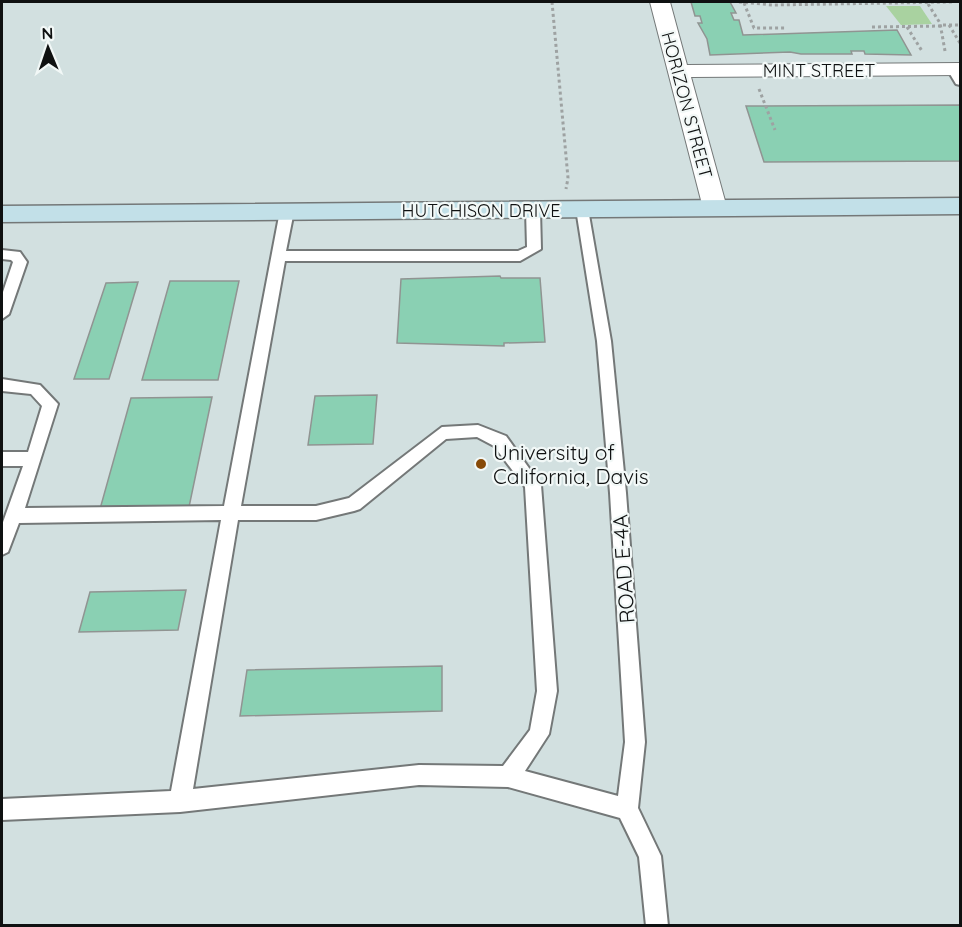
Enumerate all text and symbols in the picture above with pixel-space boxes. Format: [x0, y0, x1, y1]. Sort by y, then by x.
north arrow [18, 18, 78, 78]
text: N [41, 23, 54, 43]
street label: HORIZON STREET [656, 29, 718, 181]
street label: MINT STREET [763, 59, 875, 82]
street label: HUTCHISON DRIVE [401, 199, 561, 222]
place label: University of California, Davis [493, 439, 649, 489]
marker: University of California, Davis [474, 457, 488, 471]
street label: ROAD E-4A [606, 514, 640, 624]

